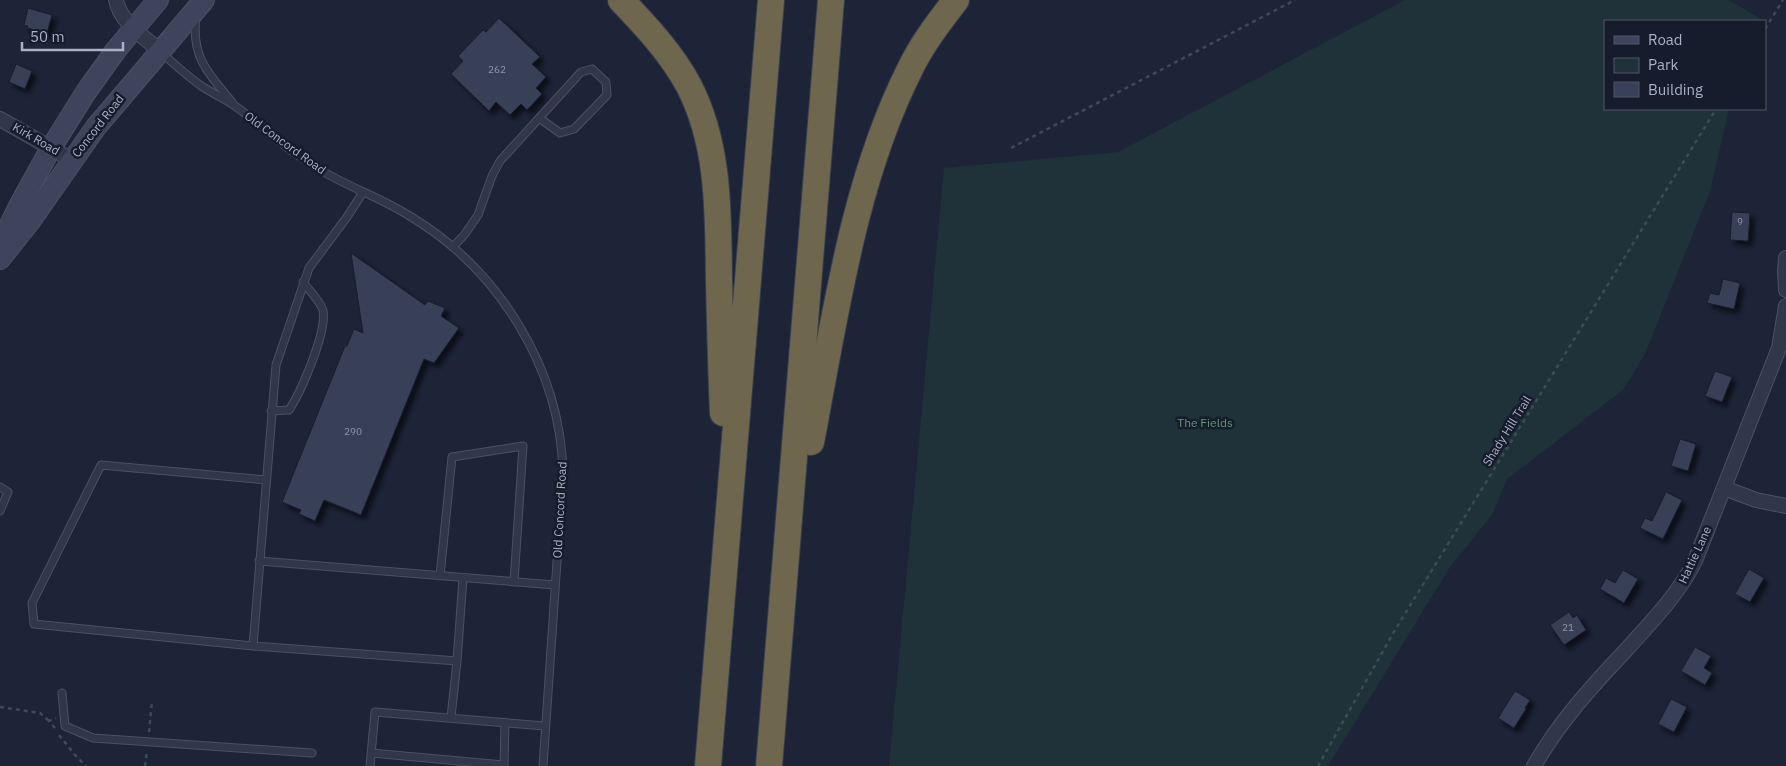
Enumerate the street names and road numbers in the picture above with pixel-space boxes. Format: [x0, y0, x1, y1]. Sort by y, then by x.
street label: Concord Road [68, 91, 127, 160]
street label: Old Concord Road [242, 108, 329, 177]
street label: Kirk Road [10, 119, 62, 158]
street label: Shady Hill Trail [1479, 393, 1534, 469]
street label: Old Concord Road [549, 461, 570, 559]
street label: Hattie Lane [1675, 523, 1714, 586]

